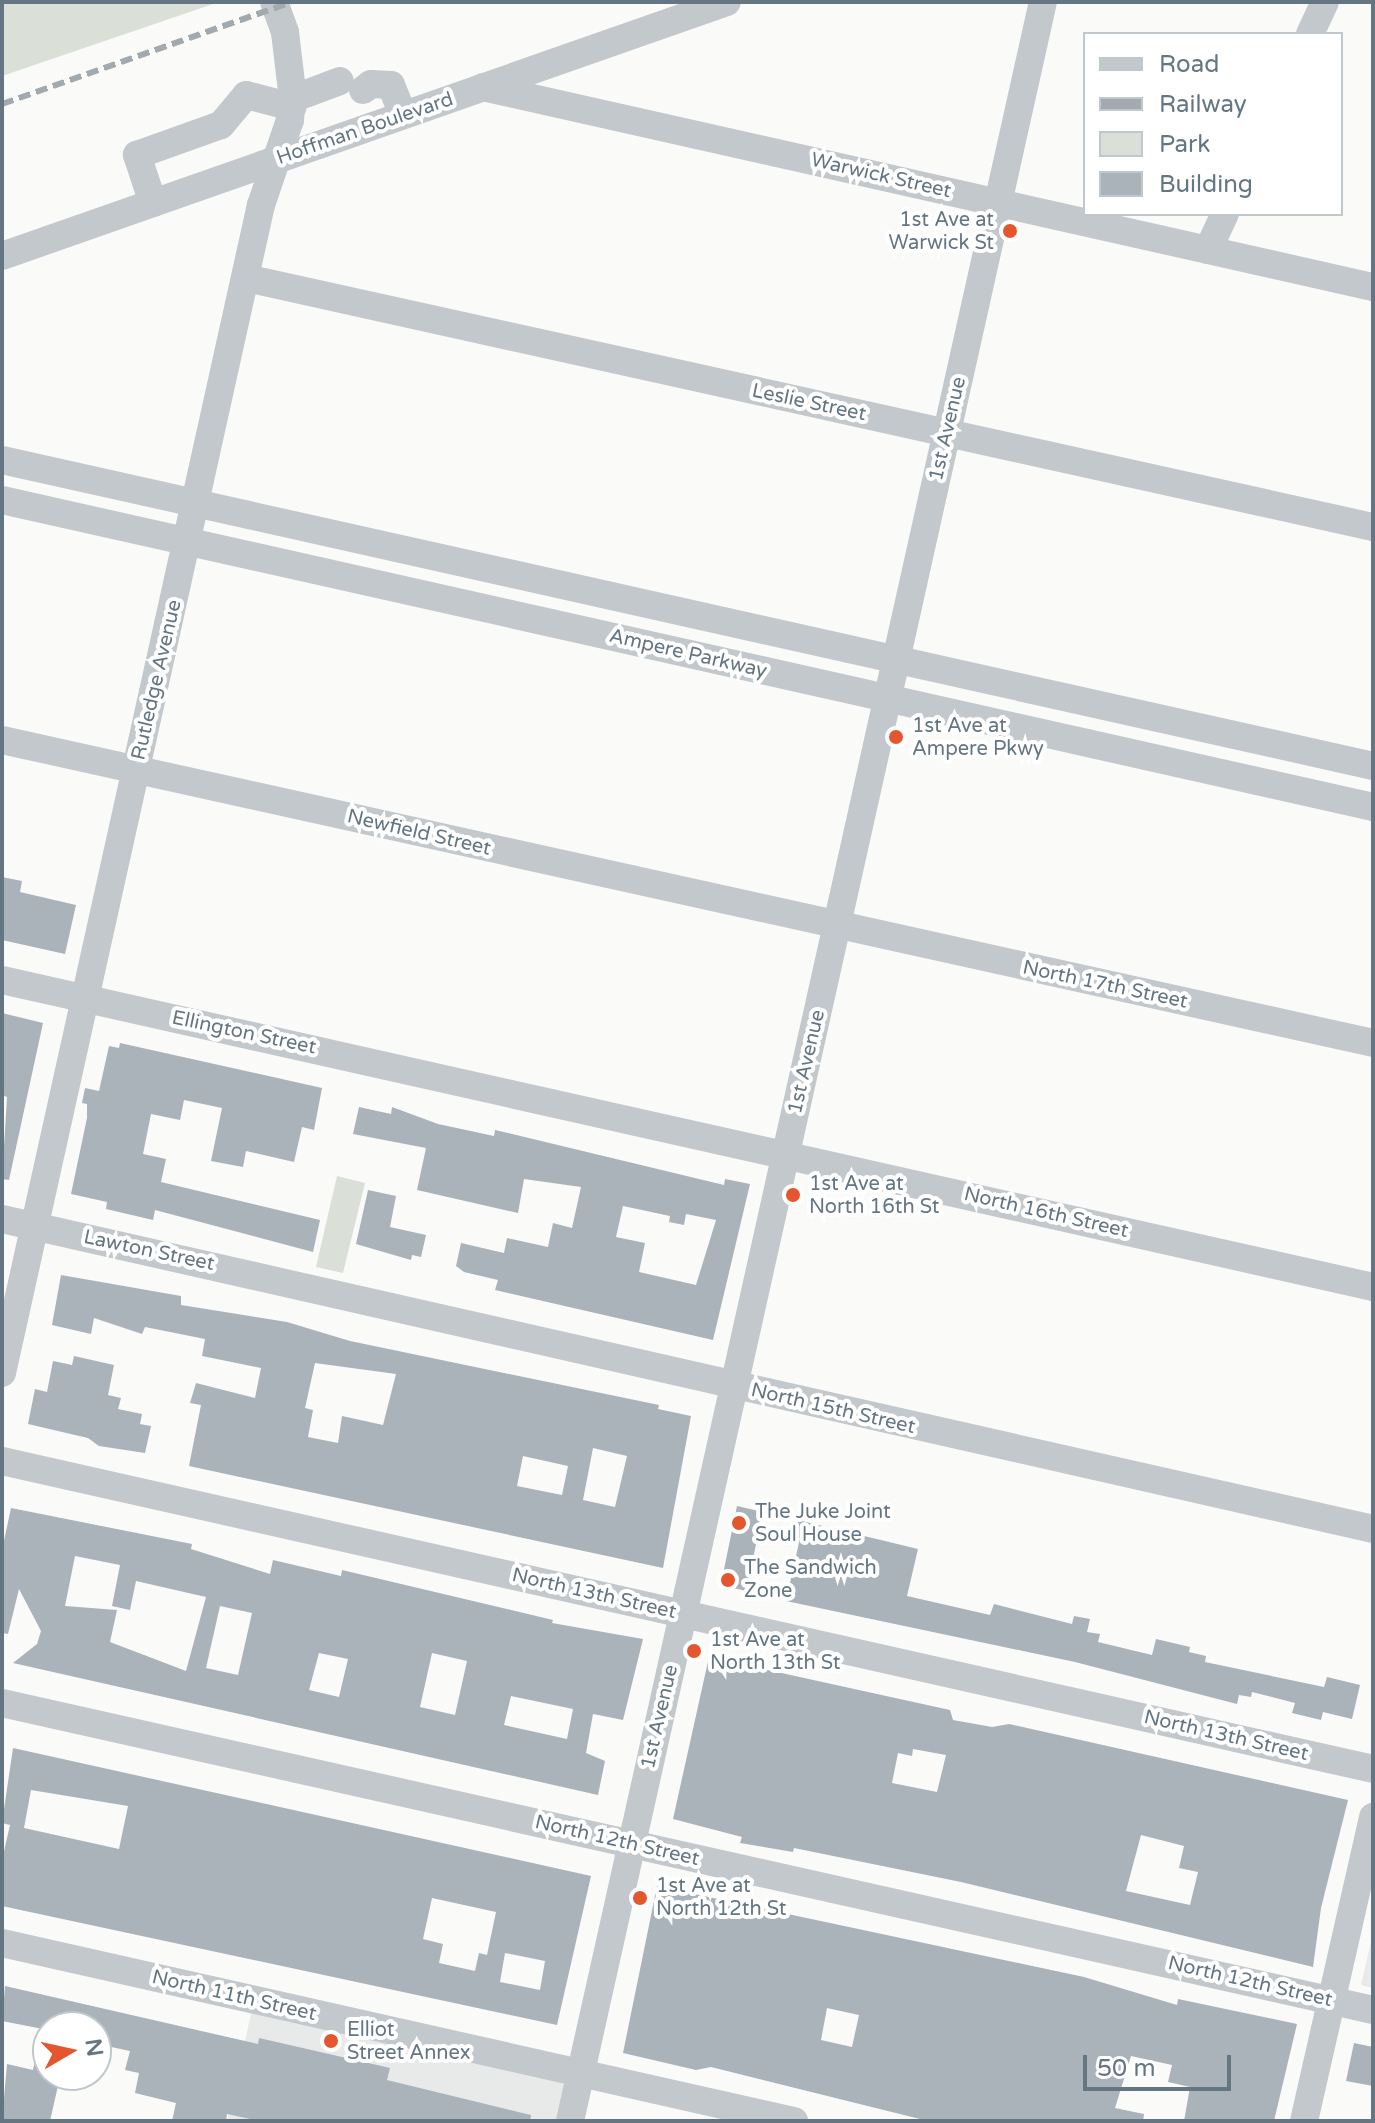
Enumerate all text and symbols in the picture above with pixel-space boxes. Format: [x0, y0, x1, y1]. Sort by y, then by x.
legend [1083, 32, 1343, 216]
text: Road [1159, 50, 1219, 79]
street label: Hoffman Boulevard [273, 87, 457, 171]
text: Railway [1159, 90, 1247, 119]
text: Park [1159, 130, 1210, 159]
street label: Warwick Street [809, 148, 953, 204]
text: Building [1159, 170, 1253, 199]
place label: 1st Ave at Warwick St [889, 208, 994, 255]
marker: 1st Ave at Warwick St [1001, 222, 1019, 240]
street label: 1st Avenue [924, 374, 972, 484]
street label: Leslie Street [750, 379, 868, 427]
street label: Rutledge Avenue [127, 598, 187, 762]
street label: Ampere Parkway [607, 624, 769, 684]
place label: 1st Ave at Ampere Pkwy [912, 714, 1044, 761]
marker: 1st Ave at Ampere Pkwy [887, 728, 905, 746]
street label: Newfield Street [345, 805, 493, 861]
street label: North 17th Street [1020, 956, 1190, 1014]
street label: Ellington Street [170, 1006, 318, 1060]
street label: 1st Avenue [783, 1007, 831, 1117]
place label: 1st Ave at North 16th St [809, 1172, 939, 1219]
street label: North 16th Street [961, 1182, 1131, 1244]
marker: 1st Ave at North 16th St [784, 1186, 802, 1204]
street label: Lawton Street [81, 1225, 217, 1277]
street label: North 15th Street [748, 1378, 918, 1440]
place label: The Juke Joint Soul House [755, 1500, 891, 1547]
marker: The Juke Joint Soul House [730, 1514, 748, 1532]
place label: The Sandwich Zone [744, 1556, 877, 1603]
street label: North 13th Street [509, 1563, 679, 1625]
marker: The Sandwich Zone [719, 1571, 737, 1589]
place label: 1st Ave at North 13th St [710, 1628, 840, 1675]
marker: 1st Ave at North 13th St [685, 1642, 703, 1660]
street label: 1st Avenue [636, 1662, 684, 1772]
street label: North 13th Street [1141, 1705, 1311, 1767]
street label: North 12th Street [532, 1810, 702, 1872]
place label: 1st Ave at North 12th St [656, 1874, 786, 1921]
marker: 1st Ave at North 12th St [631, 1889, 649, 1907]
street label: North 12th Street [1165, 1951, 1335, 2013]
street label: North 11th Street [149, 1965, 319, 2027]
north arrow [32, 2011, 112, 2091]
place label: Elliot Street Annex [347, 2018, 471, 2065]
marker: Elliot Street Annex [322, 2032, 340, 2050]
text: N [80, 2037, 108, 2058]
scale bar [1087, 2039, 1235, 2089]
text: 50 m [1097, 2054, 1155, 2083]

